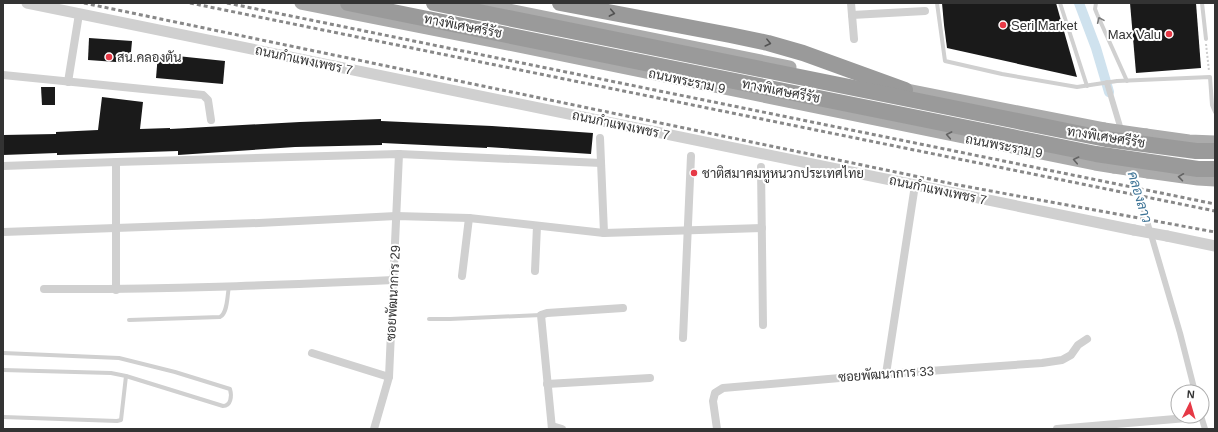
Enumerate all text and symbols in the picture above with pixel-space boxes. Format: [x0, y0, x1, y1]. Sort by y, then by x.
one-way arrow [609, 8, 615, 16]
street label: ทางพิเศษศรีรัช [423, 9, 504, 41]
one-way arrow [1097, 17, 1105, 25]
place label: Seri Market [1011, 18, 1078, 33]
marker: Seri Market [998, 20, 1008, 30]
place label: Max Valu [1108, 27, 1161, 42]
marker: Max Valu [1164, 29, 1174, 39]
one-way arrow [765, 39, 771, 47]
street label: ถนนกำแพงเพชร 7 [254, 42, 354, 78]
place label: สน.คลองตัน [117, 50, 182, 65]
marker: สน.คลองตัน [104, 52, 114, 62]
street label: ถนนพระราม 9 [647, 66, 727, 96]
street label: ทางพิเศษศรีรัช [741, 74, 822, 106]
street label: ถนนกำแพงเพชร 7 [571, 107, 671, 143]
street label: ทางพิเศษศรีรัช [1066, 121, 1147, 151]
one-way arrow [945, 131, 952, 139]
street label: ถนนพระราม 9 [964, 131, 1044, 161]
one-way arrow [1073, 157, 1079, 165]
place label: ชาติสมาคมหูหนวกประเทศไทย [702, 165, 864, 183]
marker: ชาติสมาคมหูหนวกประเทศไทย [689, 168, 699, 178]
water label: คลองลาว [1125, 169, 1155, 225]
street label: ถนนกำแพงเพชร 7 [888, 172, 988, 208]
one-way arrow [1178, 173, 1184, 182]
street label: ซอยพัฒนาการ 29 [383, 245, 403, 341]
street label: ซอยพัฒนาการ 33 [838, 363, 934, 385]
north arrow [1170, 384, 1210, 424]
text: N [1186, 388, 1195, 400]

